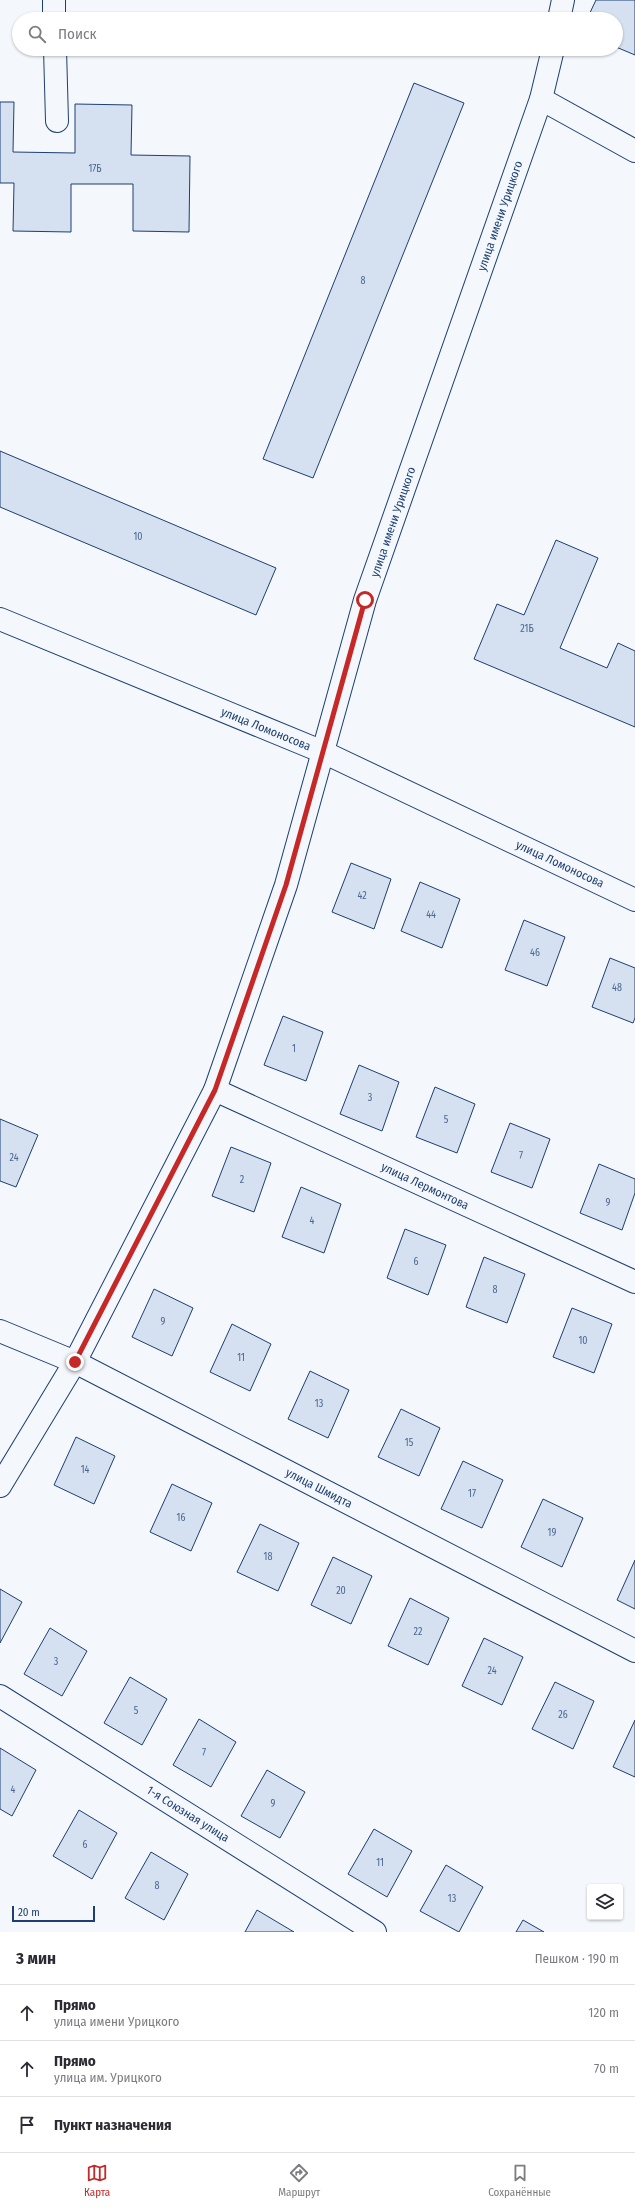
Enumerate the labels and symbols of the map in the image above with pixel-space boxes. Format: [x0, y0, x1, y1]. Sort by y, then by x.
street label: улица имени Урицкого [475, 159, 525, 273]
house number: 17Б [88, 163, 102, 175]
house number: 8 [361, 275, 366, 287]
street label: улица имени Урицкого [368, 465, 418, 579]
house number: 10 [133, 531, 143, 543]
route start [356, 591, 374, 609]
house number: 21Б [520, 623, 534, 635]
street label: улица Ломоносова [219, 705, 313, 753]
street label: улица Ломоносова [514, 837, 606, 891]
house number: 42 [357, 890, 367, 902]
house number: 44 [426, 909, 436, 921]
house number: 46 [530, 947, 540, 959]
house number: 48 [612, 982, 622, 994]
house number: 1 [292, 1043, 296, 1055]
house number: 3 [368, 1092, 373, 1104]
house number: 5 [444, 1114, 449, 1126]
house number: 7 [519, 1150, 523, 1162]
house number: 24 [9, 1152, 19, 1164]
street label: улица Лермонтова [379, 1160, 471, 1212]
house number: 2 [240, 1174, 245, 1186]
house number: 9 [606, 1197, 611, 1209]
house number: 4 [310, 1215, 315, 1227]
house number: 6 [414, 1256, 419, 1268]
house number: 8 [493, 1284, 498, 1296]
house number: 9 [161, 1316, 166, 1328]
house number: 10 [578, 1335, 588, 1347]
house number: 11 [237, 1352, 245, 1364]
route end [66, 1353, 84, 1371]
house number: 13 [315, 1398, 324, 1410]
house number: 15 [405, 1437, 414, 1449]
house number: 14 [81, 1464, 90, 1476]
street label: улица Шмидта [283, 1465, 355, 1511]
house number: 17 [468, 1488, 476, 1500]
house number: 16 [177, 1512, 185, 1524]
house number: 19 [548, 1527, 557, 1539]
house number: 18 [264, 1551, 272, 1563]
house number: 20 [336, 1585, 346, 1597]
house number: 22 [414, 1626, 423, 1638]
house number: 3 [54, 1656, 59, 1668]
house number: 24 [487, 1665, 497, 1677]
house number: 5 [134, 1705, 139, 1717]
house number: 26 [558, 1709, 568, 1721]
house number: 7 [202, 1747, 206, 1759]
street label: 1-я Союзная улица [144, 1783, 232, 1845]
house number: 4 [11, 1784, 16, 1796]
house number: 9 [271, 1798, 276, 1810]
house number: 6 [83, 1839, 88, 1851]
house number: 11 [376, 1857, 384, 1869]
house number: 8 [155, 1880, 160, 1892]
house number: 13 [448, 1893, 457, 1905]
scale bar [12, 1904, 95, 1923]

